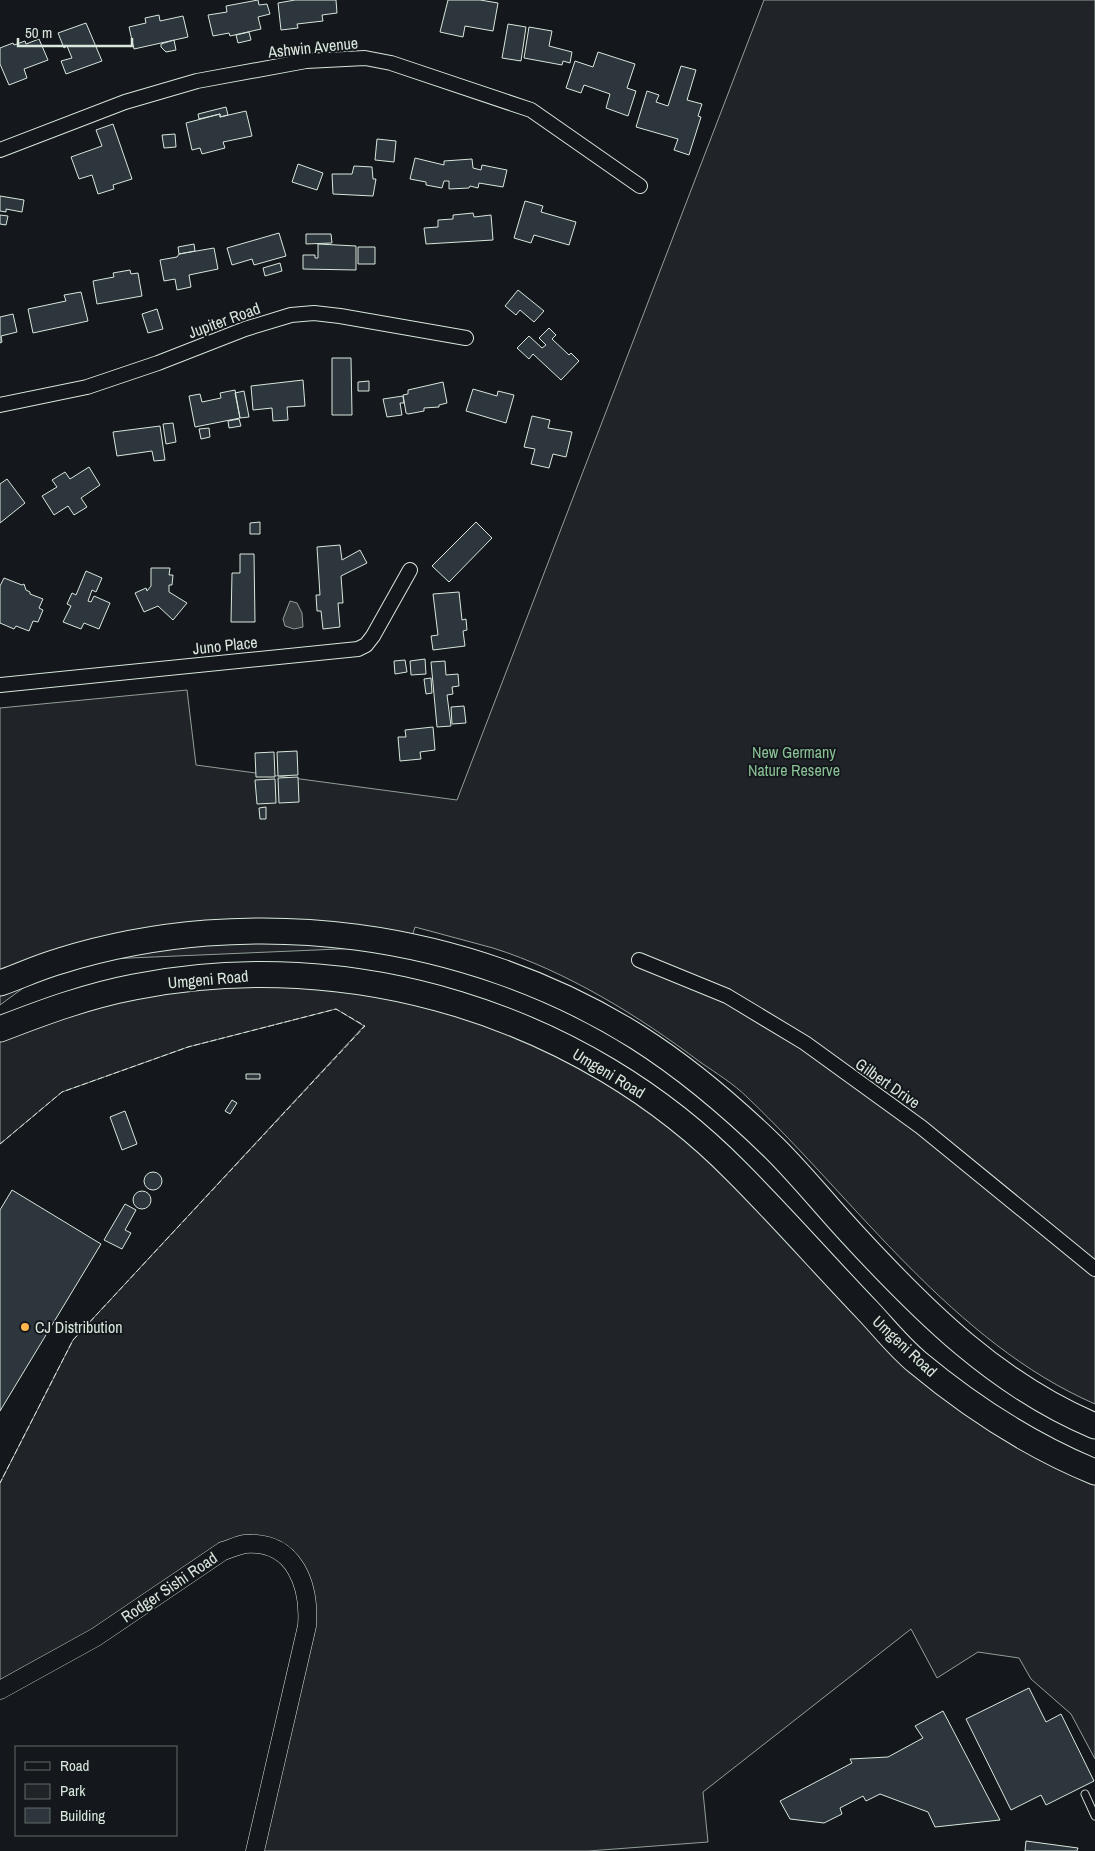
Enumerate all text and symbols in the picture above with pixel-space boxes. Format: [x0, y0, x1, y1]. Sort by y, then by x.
scale bar [18, 15, 131, 47]
text: 50 m [25, 22, 52, 43]
street label: Ashwin Avenue [266, 31, 359, 63]
street label: Jupiter Road [185, 297, 263, 343]
street label: Juno Place [192, 631, 258, 659]
park label: New Germany Nature Reserve [748, 741, 840, 781]
street label: Umgeni Road [167, 965, 249, 993]
street label: Umgeni Road [569, 1043, 649, 1103]
street label: Gilbert Drive [851, 1053, 925, 1113]
street label: Umgeni Road [868, 1310, 942, 1382]
place label: CJ Distribution [35, 1316, 123, 1338]
marker: CJ Distribution [19, 1321, 31, 1333]
street label: Rodger Sishi Road [117, 1547, 221, 1627]
legend [15, 1746, 178, 1836]
text: Road [60, 1755, 89, 1776]
text: Park [60, 1780, 86, 1801]
text: Building [60, 1805, 105, 1826]

